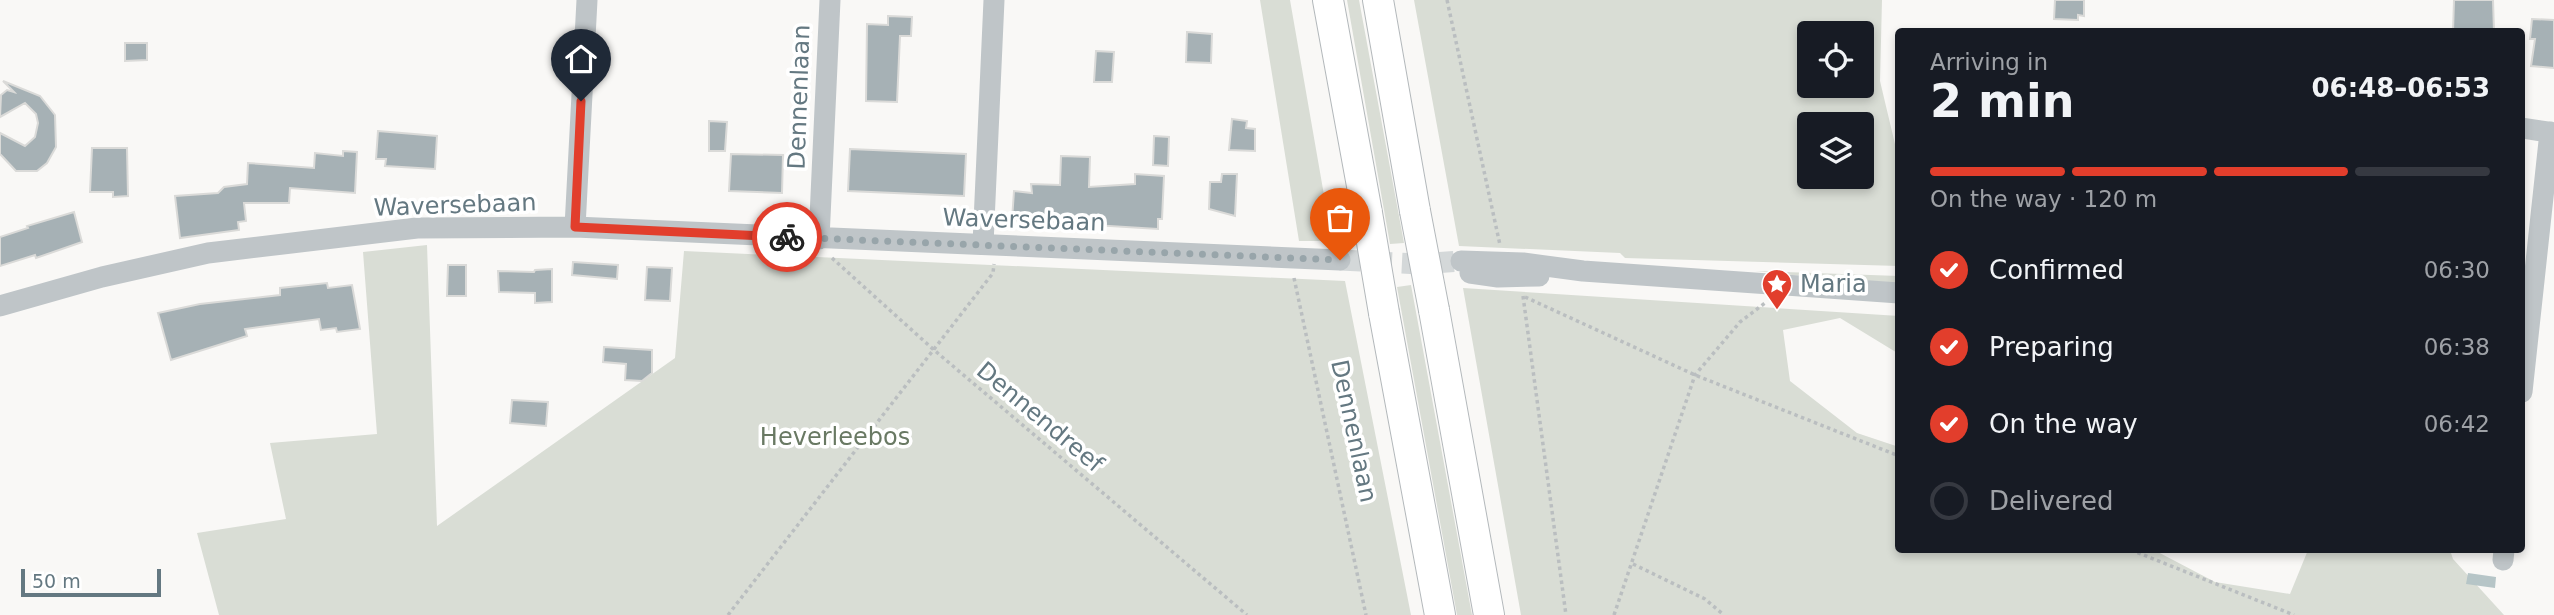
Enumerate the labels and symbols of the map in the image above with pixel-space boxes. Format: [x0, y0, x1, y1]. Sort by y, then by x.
street label: Dennenlaan [782, 24, 816, 170]
pin [551, 29, 611, 101]
street label: Waversebaan [373, 188, 537, 222]
pin [1310, 188, 1370, 260]
courier [752, 202, 822, 272]
street label: Waversebaan [942, 203, 1106, 237]
place icon: Maria [1760, 267, 1794, 311]
place label: Maria [1800, 270, 1867, 298]
street label: Dennendreef [971, 356, 1109, 478]
street label: Dennenlaan [1325, 357, 1383, 505]
park label: Heverleebos [760, 423, 910, 451]
scale bar [21, 566, 161, 598]

